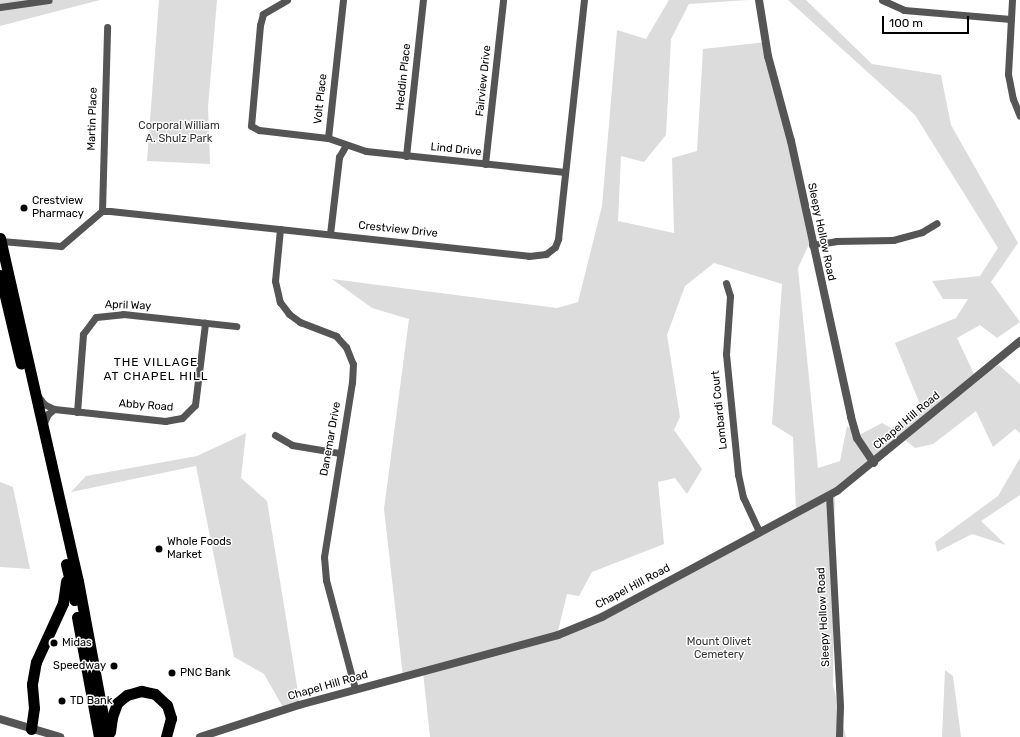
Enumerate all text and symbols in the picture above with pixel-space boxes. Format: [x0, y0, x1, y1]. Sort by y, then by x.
scale bar [884, 8, 971, 34]
text: 100 m [889, 16, 923, 30]
street label: Heddin Place [394, 43, 414, 111]
street label: Fairview Drive [474, 45, 494, 117]
street label: Volt Place [312, 73, 330, 125]
street label: Martin Place [85, 87, 101, 151]
park label: Corporal William A. Shulz Park [138, 120, 220, 146]
street label: Lind Drive [430, 141, 482, 159]
street label: Sleepy Hollow Road [804, 182, 838, 282]
place label: Crestview Pharmacy [32, 195, 84, 221]
marker: Crestview Pharmacy [19, 203, 29, 213]
street label: Crestview Drive [357, 219, 439, 241]
street label: April Way [104, 299, 152, 313]
district label: THE VILLAGE AT CHAPEL HILL [103, 356, 209, 384]
street label: Lombardi Court [709, 370, 731, 450]
street label: Chapel Hill Road [871, 389, 943, 453]
street label: Abby Road [118, 397, 174, 415]
street label: Danemar Drive [318, 401, 344, 477]
place label: Whole Foods Market [167, 536, 231, 562]
marker: Whole Foods Market [154, 544, 164, 554]
street label: Chapel Hill Road [593, 562, 673, 612]
street label: Sleepy Hollow Road [815, 567, 833, 667]
place label: Midas [62, 636, 92, 650]
park label: Mount Olivet Cemetery [687, 636, 751, 662]
marker: Midas [49, 638, 59, 648]
place label: Speedway [53, 659, 106, 673]
marker: Speedway [109, 661, 119, 671]
place label: PNC Bank [180, 666, 230, 680]
marker: PNC Bank [167, 668, 177, 678]
street label: Chapel Hill Road [286, 668, 370, 704]
place label: TD Bank [70, 694, 112, 708]
marker: TD Bank [57, 696, 67, 706]

